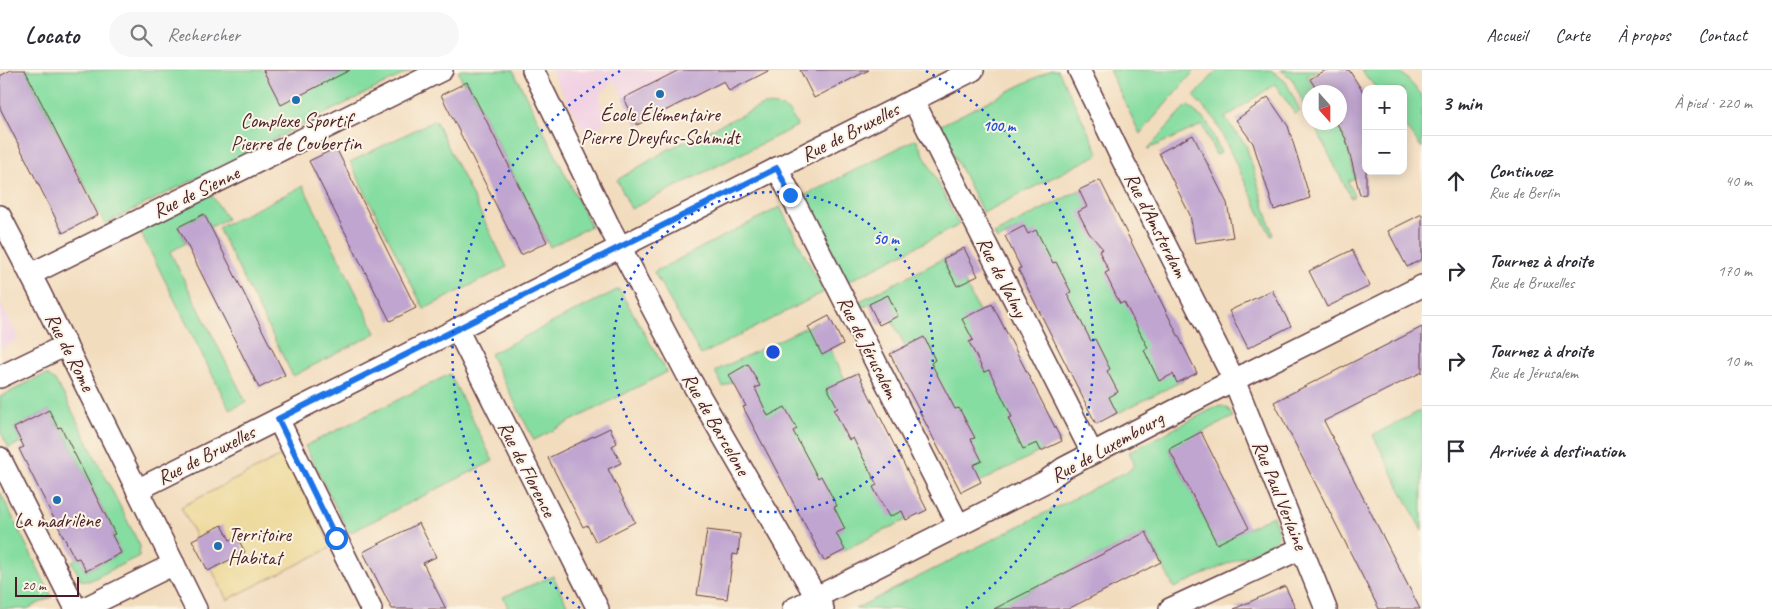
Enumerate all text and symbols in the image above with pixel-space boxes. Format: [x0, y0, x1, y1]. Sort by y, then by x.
search box [109, 12, 459, 57]
text: Locato [25, 20, 79, 50]
icon: search [127, 21, 155, 49]
text: Rechercher [167, 23, 240, 47]
text: Accueil [1487, 24, 1527, 46]
text: Carte [1555, 24, 1590, 46]
text: À propos [1618, 24, 1670, 46]
text: Contact [1698, 24, 1747, 46]
north arrow [1302, 85, 1347, 130]
map controls [1362, 85, 1407, 175]
button: + [1362, 85, 1407, 130]
marker: École Élémentaire Pierre Dreyfus-Schmidt [654, 88, 666, 100]
text: 3 min [1442, 90, 1482, 116]
text: À pied · 220 m [1674, 93, 1752, 113]
marker: Complexe Sportif Pierre de Coubertin [290, 94, 302, 106]
street label: Rue de Bruxelles [797, 96, 905, 167]
place label: École Élémentaire Pierre Dreyfus-Schmidt [580, 102, 742, 150]
place label: Complexe Sportif Pierre de Coubertin [231, 108, 362, 156]
text: 100 m [983, 117, 1017, 136]
button: − [1362, 130, 1407, 175]
text: Continuez [1489, 159, 1552, 183]
street label: Rue de Sienne [149, 160, 245, 224]
icon: ahead [1442, 167, 1470, 195]
street label: Rue d'Amsterdam [1119, 168, 1193, 282]
text: 40 m [1725, 171, 1752, 191]
text: Rue de Berlin [1489, 183, 1560, 203]
route end [779, 184, 802, 207]
text: 50 m [873, 230, 900, 249]
street label: Rue de Valmy [971, 233, 1034, 323]
text: Tournez à droite [1489, 249, 1593, 273]
icon: right [1442, 257, 1470, 285]
text: 170 m [1718, 261, 1752, 281]
text: Rue de Bruxelles [1489, 273, 1574, 293]
street label: Rue de Jérusalem [832, 292, 905, 404]
street label: Rue de Rome [40, 309, 101, 397]
text: Tournez à droite [1489, 339, 1593, 363]
centre of rings [764, 343, 782, 361]
icon: right [1442, 347, 1470, 375]
text: 10 m [1725, 351, 1752, 371]
text: Rue de Jérusalem [1489, 363, 1578, 383]
street label: Rue de Barcelone [677, 368, 756, 481]
street label: Rue de Luxembourg [1046, 405, 1169, 488]
street label: Rue de Florence [492, 417, 562, 522]
street label: Rue de Bruxelles [153, 419, 261, 490]
street label: Rue Paul Verlaine [1247, 437, 1314, 555]
icon: arrive [1442, 437, 1470, 465]
text: Arrivée à destination [1489, 439, 1625, 463]
marker: La madrilène [51, 494, 63, 506]
place label: La madrilène [14, 508, 101, 533]
place label: Territoire Habitat [228, 522, 293, 570]
route start [325, 527, 348, 550]
marker: Territoire Habitat [212, 540, 224, 552]
scale bar [15, 574, 79, 597]
text: 20 m [22, 577, 46, 594]

